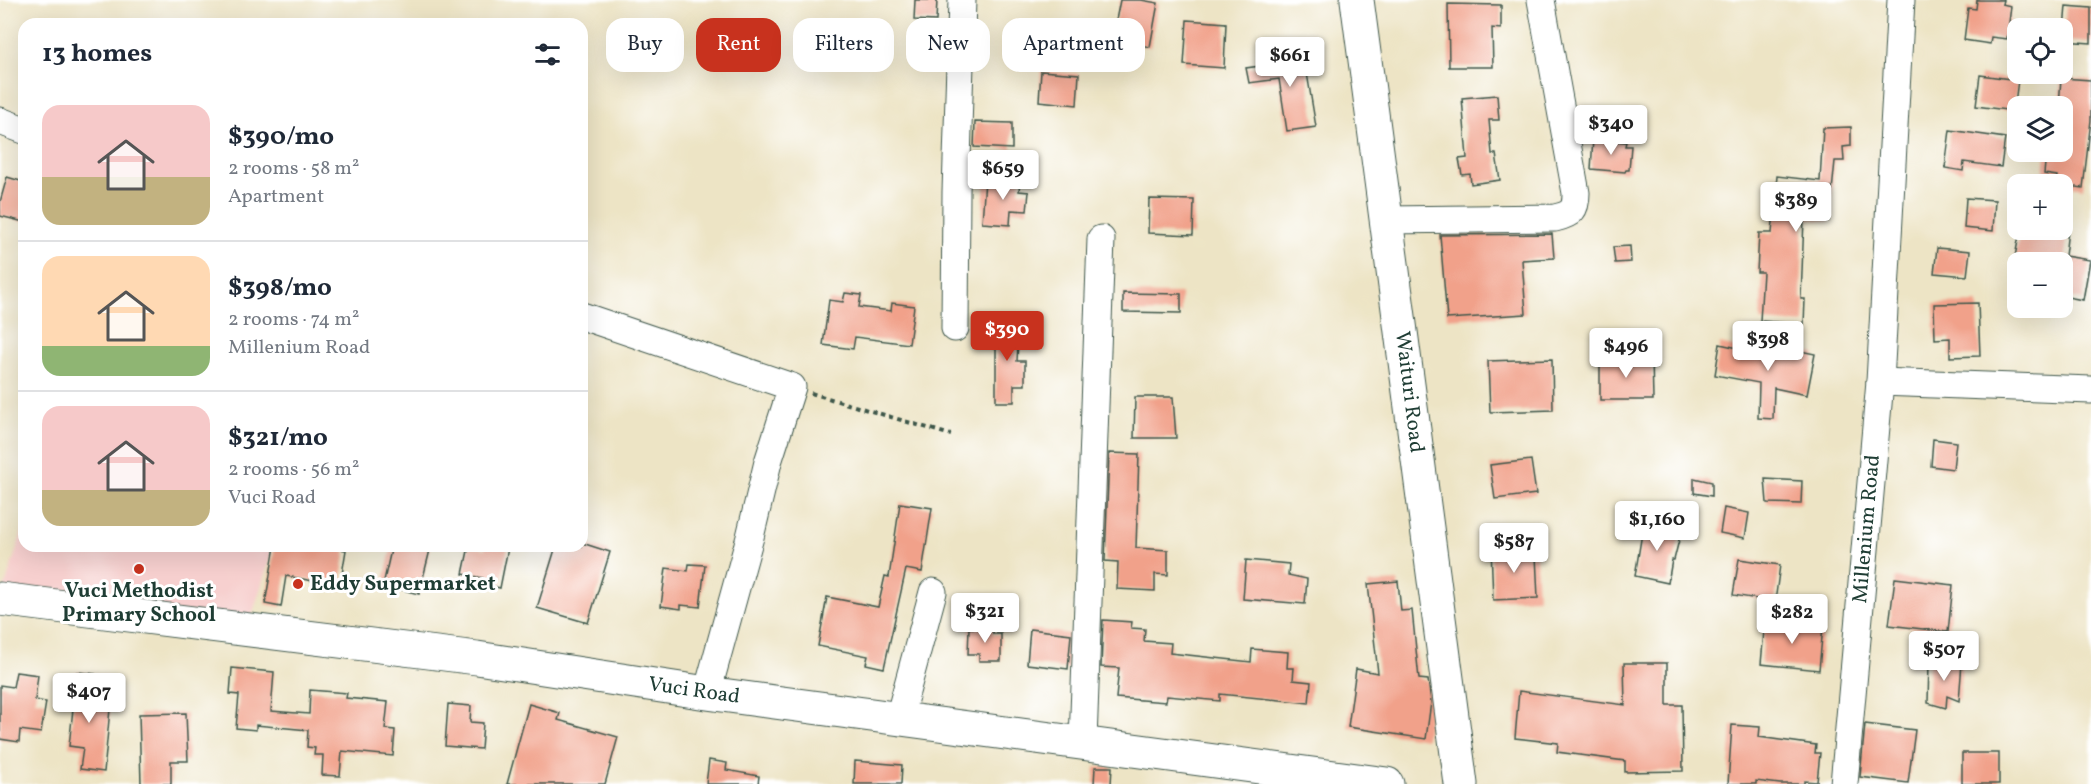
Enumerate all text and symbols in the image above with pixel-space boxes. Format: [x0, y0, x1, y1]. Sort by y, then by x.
chip: Buy [606, 18, 684, 72]
chip: Rent [696, 18, 781, 72]
chip: Filters [793, 18, 894, 72]
chip: New [906, 18, 990, 72]
chip: Apartment [1002, 18, 1145, 72]
map controls [2007, 18, 2073, 318]
button: locate [2007, 18, 2073, 84]
text: 13 homes [42, 36, 152, 72]
pin: $661 [1254, 37, 1326, 88]
icon: filters [531, 38, 564, 71]
text: $661 [1269, 42, 1311, 70]
button: layers [2007, 96, 2073, 162]
pin: $340 [1575, 105, 1647, 156]
text: $340 [1588, 110, 1634, 138]
text: $390/mo [228, 119, 334, 155]
icon: home [90, 129, 162, 201]
pin: $659 [967, 150, 1039, 201]
text: 2 rooms · 58 m² [228, 155, 359, 183]
text: $659 [982, 155, 1024, 183]
button: + [2007, 174, 2073, 240]
pin: $389 [1760, 182, 1832, 233]
text: Apartment [228, 183, 324, 211]
text: $389 [1774, 187, 1818, 215]
button: − [2007, 252, 2073, 318]
text: $398/mo [228, 270, 332, 306]
icon: home [90, 280, 162, 352]
text: 2 rooms · 74 m² [228, 306, 359, 334]
pin: $390 [971, 311, 1043, 362]
text: $390 [985, 316, 1029, 344]
pin: $398 [1732, 321, 1804, 372]
text: $398 [1747, 326, 1790, 354]
pin: $496 [1590, 328, 1662, 379]
street label: Waituri Road [1387, 330, 1431, 454]
text: $496 [1603, 333, 1649, 361]
text: Millenium Road [228, 334, 370, 362]
text: $321/mo [228, 420, 328, 456]
icon: home [90, 430, 162, 502]
street label: Millenium Road [1846, 453, 1888, 605]
text: 2 rooms · 56 m² [228, 456, 359, 484]
text: Vuci Road [228, 484, 316, 512]
pin: $1,160 [1608, 501, 1706, 552]
text: $1,160 [1629, 506, 1685, 534]
pin: $587 [1478, 523, 1550, 574]
text: $587 [1493, 528, 1535, 556]
marker: Vuci Methodist Primary School [132, 562, 146, 576]
place label: Eddy Supermarket [310, 570, 496, 599]
place label: Vuci Methodist Primary School [62, 577, 216, 630]
marker: Eddy Supermarket [291, 577, 305, 591]
pin: $321 [949, 593, 1021, 644]
pin: $282 [1756, 594, 1828, 645]
text: $321 [965, 598, 1005, 626]
text: $282 [1771, 599, 1813, 627]
pin: $507 [1908, 631, 1980, 682]
text: $507 [1923, 636, 1965, 664]
street label: Vuci Road [646, 670, 742, 712]
pin: $407 [53, 673, 125, 724]
text: $407 [67, 678, 111, 706]

